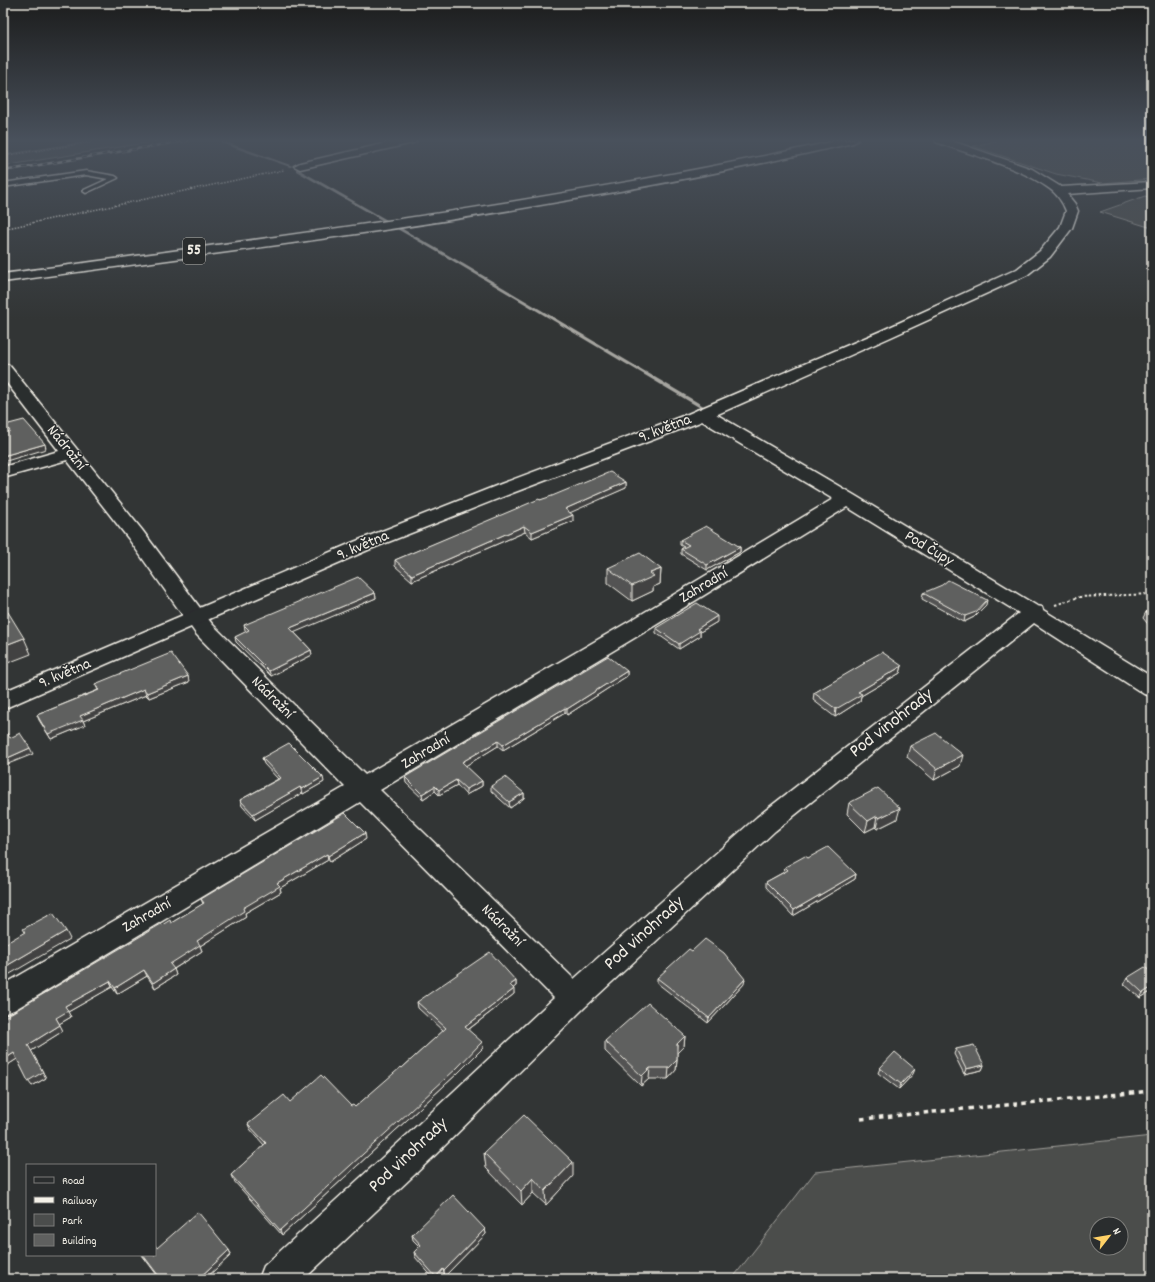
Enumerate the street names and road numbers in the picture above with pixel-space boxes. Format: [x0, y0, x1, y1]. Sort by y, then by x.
road number: 55 [183, 238, 205, 264]
street label: 9. května [635, 408, 695, 450]
street label: Nádražní [40, 420, 92, 477]
street label: 9. května [333, 525, 393, 567]
street label: Pod Čupy [900, 525, 959, 573]
street label: Zahradní [675, 562, 734, 610]
street label: 9. května [35, 653, 95, 695]
street label: Nádražní [245, 671, 300, 726]
street label: Pod vinohrady [844, 682, 940, 765]
street label: Zahradní [397, 728, 456, 776]
street label: Pod vinohrady [599, 890, 692, 978]
street label: Zahradní [118, 892, 177, 939]
street label: Nádražní [475, 899, 530, 954]
street label: Pod vinohrady [363, 1112, 455, 1200]

